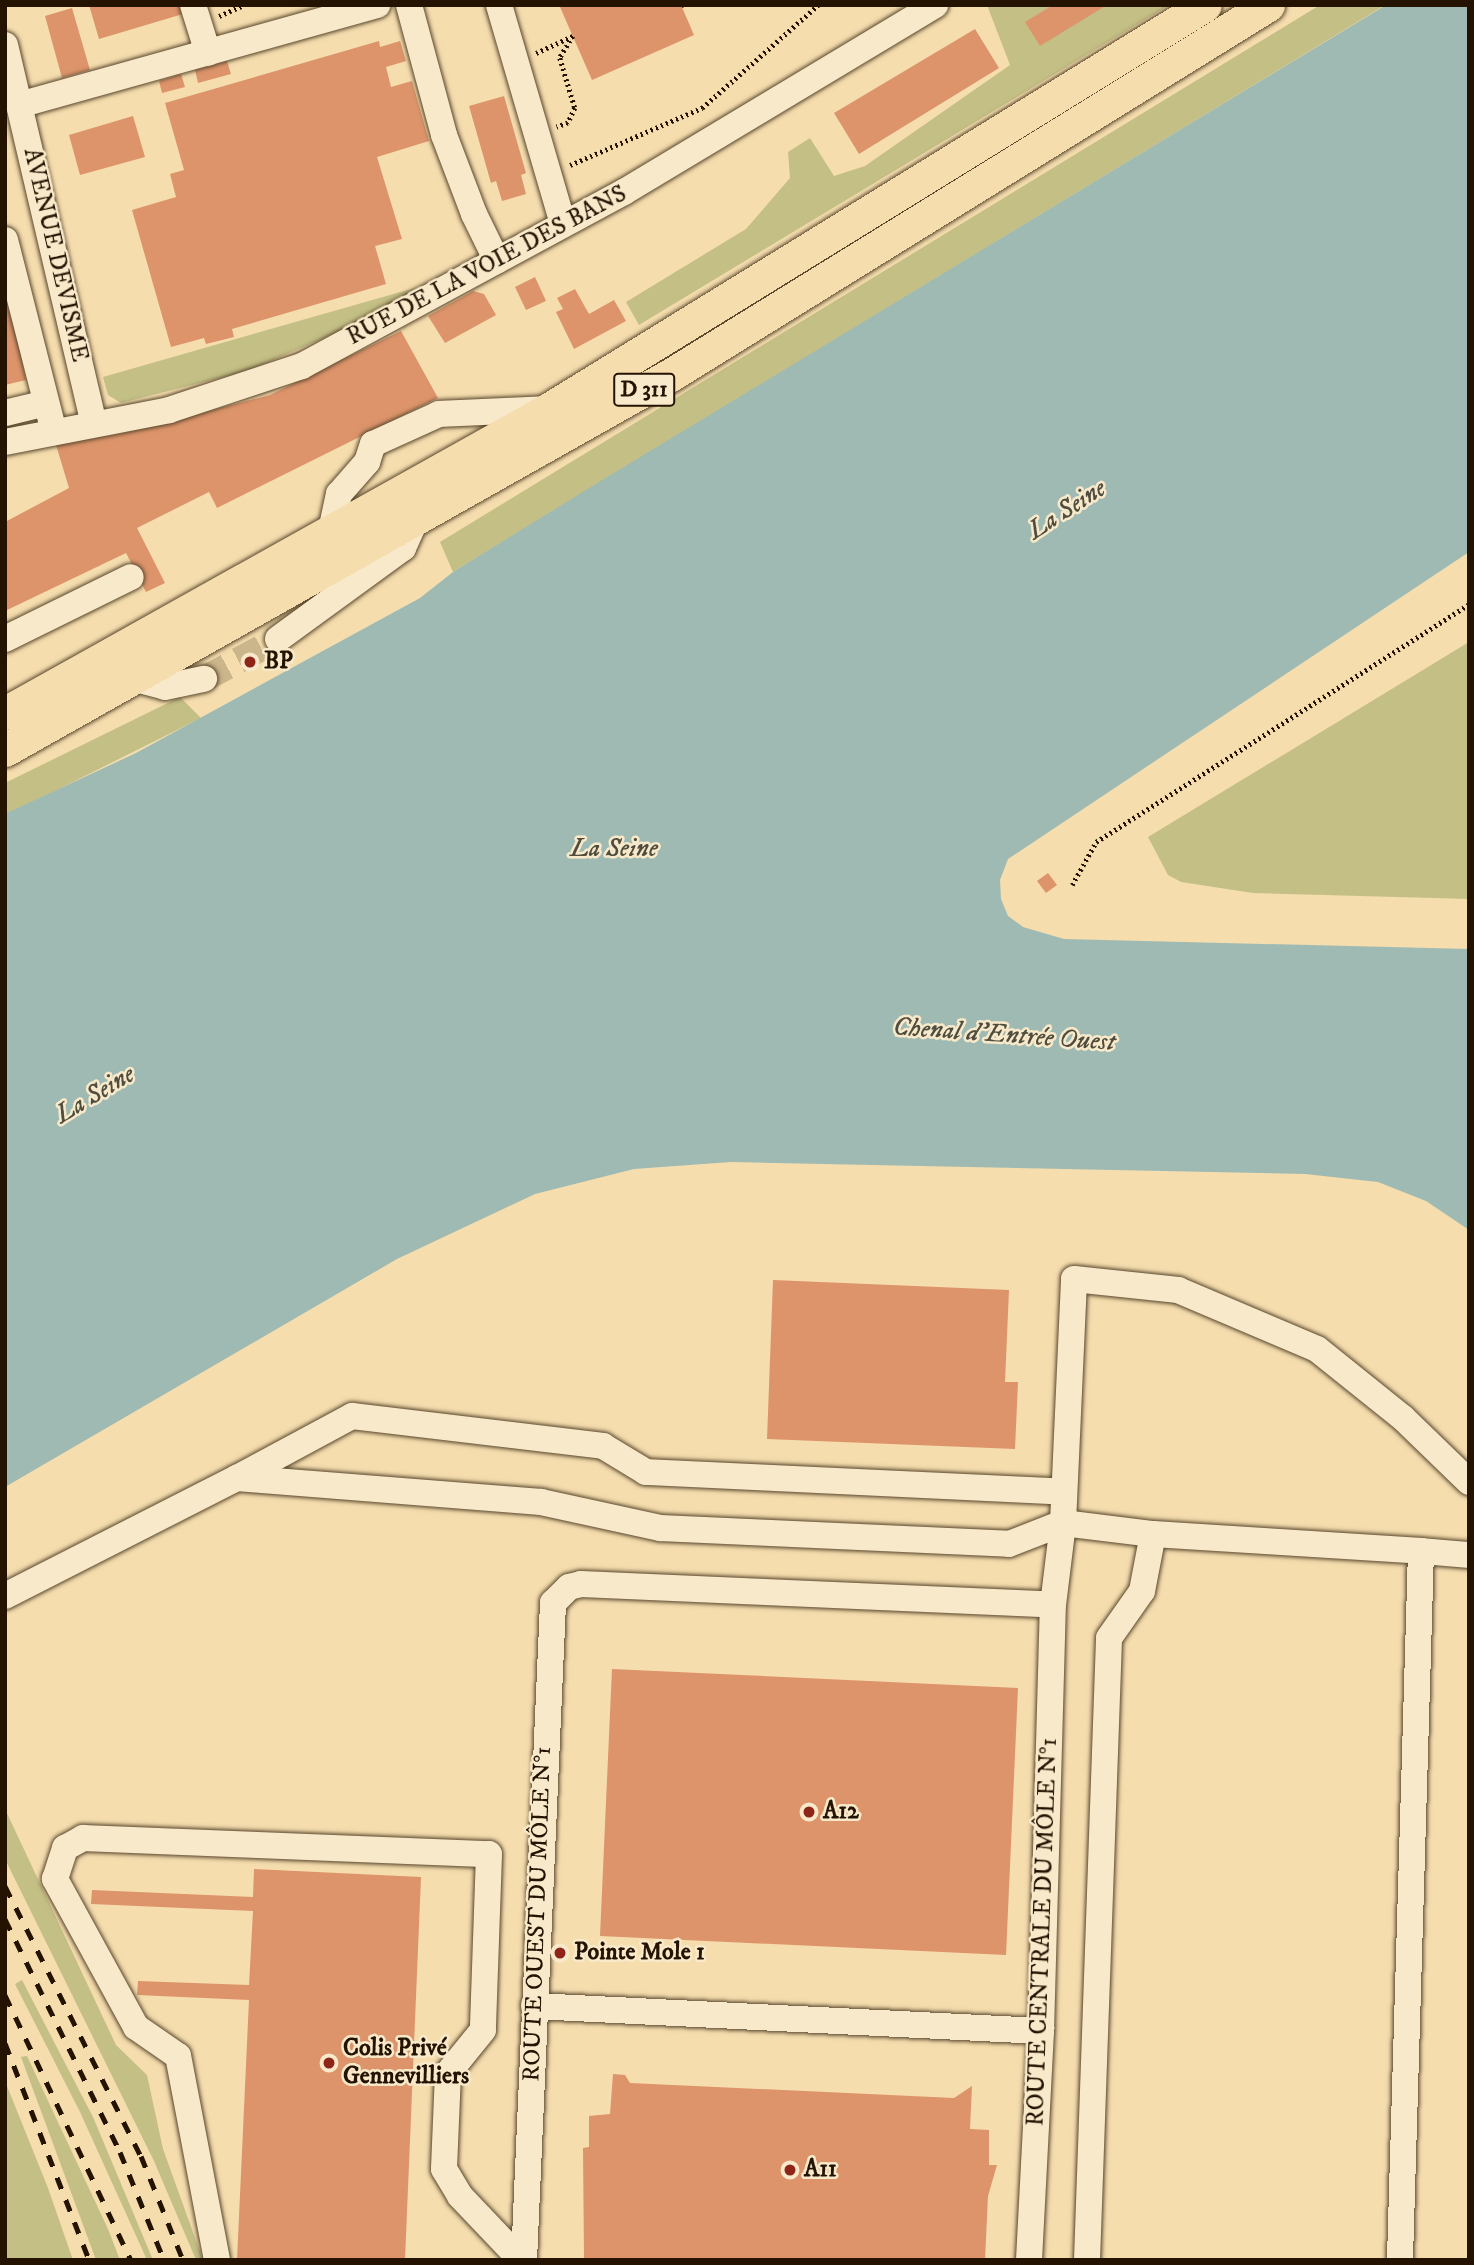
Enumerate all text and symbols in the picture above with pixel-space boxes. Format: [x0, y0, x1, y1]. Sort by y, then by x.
street label: AVENUE DEVISME [16, 145, 94, 365]
street label: RUE DE LA VOIE DES BANS [342, 180, 632, 352]
road number: D 311 [612, 370, 676, 410]
water label: La Seine [1022, 473, 1112, 547]
place label: BP [264, 648, 293, 676]
marker: BP [242, 654, 258, 670]
water label: La Seine [570, 833, 658, 865]
water label: Chenal d'Entrée Ouest [892, 1012, 1116, 1058]
water label: La Seine [49, 1059, 141, 1131]
street label: ROUTE CENTRALE DU MÔLE N°1 [1022, 1737, 1064, 2127]
street label: ROUTE OUEST DU MÔLE N°1 [518, 1746, 558, 2082]
place label: A12 [823, 1798, 859, 1826]
marker: A12 [801, 1804, 817, 1820]
place label: Pointe Mole 1 [574, 1939, 705, 1967]
marker: Pointe Mole 1 [552, 1945, 568, 1961]
place label: Colis Privé Gennevilliers [343, 2035, 469, 2091]
marker: Colis Privé Gennevilliers [321, 2055, 337, 2071]
place label: A11 [804, 2156, 837, 2184]
marker: A11 [782, 2162, 798, 2178]

